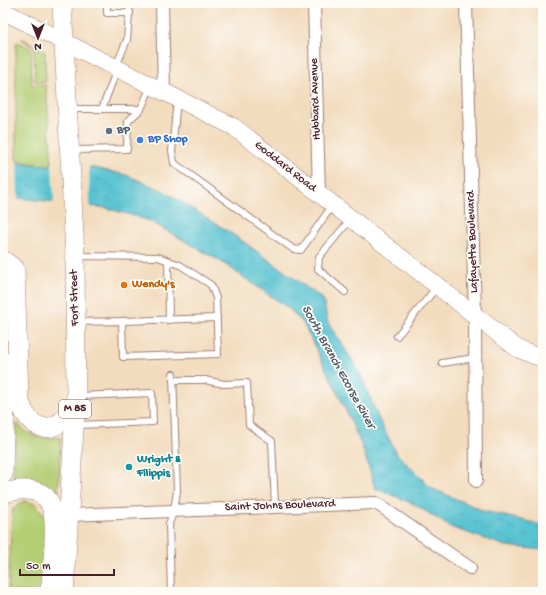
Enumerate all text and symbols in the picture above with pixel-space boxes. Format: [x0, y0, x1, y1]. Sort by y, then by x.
north arrow [18, 18, 58, 58]
text: N [34, 40, 42, 52]
street label: Hubbard Avenue [308, 57, 324, 140]
place label: BP [116, 124, 130, 138]
marker: BP [104, 126, 114, 136]
place label: BP Shop [147, 133, 188, 147]
marker: BP Shop [135, 135, 145, 145]
street label: Goddard Road [251, 138, 320, 196]
street label: Lafayette Boulevard [464, 190, 482, 293]
street label: Fort Street [67, 269, 83, 327]
place label: Wendy's [131, 278, 175, 292]
marker: Wendy's [119, 280, 129, 290]
water label: South Branch Ecorse River [298, 303, 379, 433]
road number: M 85 [59, 400, 91, 418]
place label: Wright & Filippis [136, 453, 181, 481]
marker: Wright & Filippis [124, 462, 134, 472]
street label: Saint Johns Boulevard [225, 497, 336, 515]
scale bar [20, 551, 114, 577]
text: 50 m [26, 560, 51, 574]

